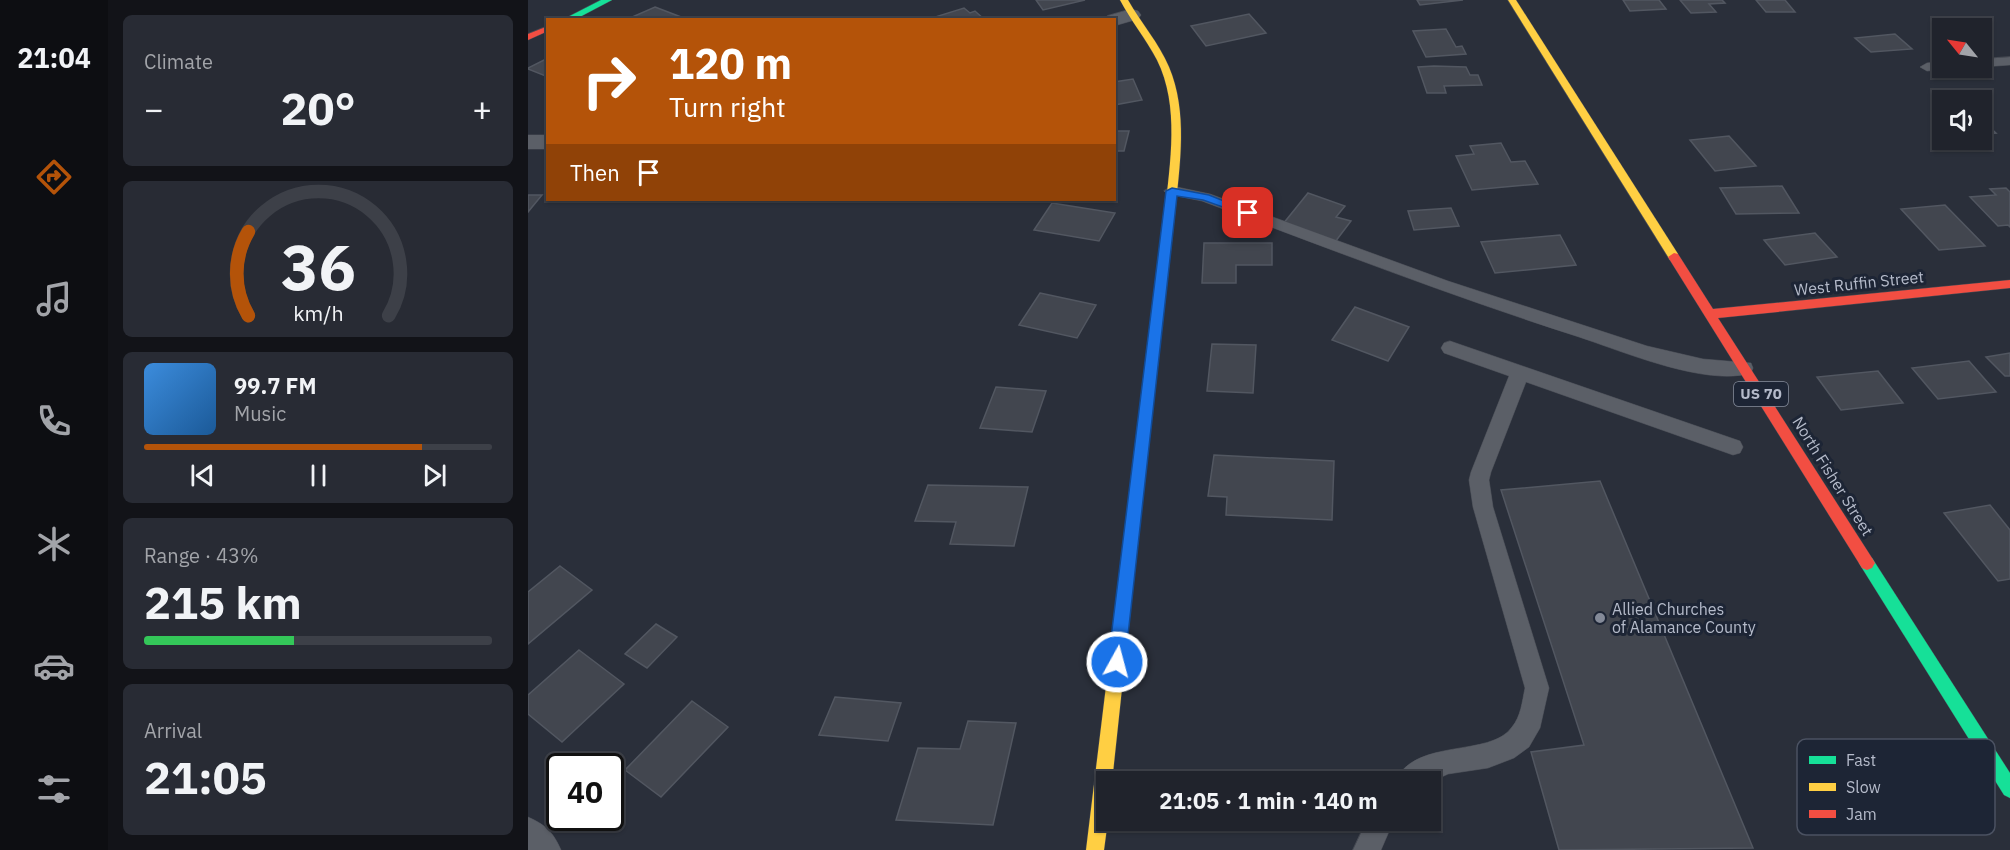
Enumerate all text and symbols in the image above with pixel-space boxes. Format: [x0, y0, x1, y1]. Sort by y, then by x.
north arrow [1932, 18, 1992, 78]
map controls [1932, 18, 1992, 150]
text: 120 m [669, 36, 792, 91]
text: 21:04 [17, 40, 91, 75]
icon: right [570, 42, 648, 120]
text: Climate [144, 48, 213, 75]
text: 20° [280, 79, 356, 137]
text: − [144, 87, 164, 130]
text: + [472, 87, 492, 130]
text: Turn right [669, 89, 786, 124]
button: sound [1932, 90, 1992, 150]
icon: directions [33, 156, 75, 198]
icon: arrive [632, 156, 665, 189]
text: Then [570, 158, 620, 187]
pin [1222, 187, 1273, 238]
icon: arrive [1231, 196, 1264, 229]
text: 36 [281, 226, 355, 307]
street label: West Ruffin Street [1793, 266, 1925, 300]
icon: music [33, 278, 75, 320]
text: km/h [293, 299, 343, 327]
text: 99.7 FM [234, 371, 317, 400]
road number: US 70 [1734, 382, 1788, 406]
icon: phone [33, 400, 75, 442]
text: Music [234, 400, 286, 427]
street label: North Fisher Street [1788, 413, 1878, 539]
icon: previous [186, 459, 219, 492]
icon: pause [302, 459, 335, 492]
icon: next [418, 459, 451, 492]
icon: climate [33, 523, 75, 565]
text: Range · 43% [144, 542, 259, 569]
text: 215 km [144, 573, 302, 631]
place label: Allied Churches of Alamance County [1612, 599, 1756, 637]
marker: Allied Churches of Alamance County [1593, 611, 1607, 625]
position arrow [1085, 630, 1149, 694]
icon: car [33, 645, 75, 687]
text: Arrival [144, 717, 202, 744]
legend [1797, 739, 1995, 835]
text: 21:05 [144, 748, 267, 806]
text: Fast [1846, 750, 1876, 770]
speed limit sign: 40 [546, 753, 624, 831]
icon: filters [33, 768, 75, 810]
text: Slow [1846, 777, 1881, 797]
text: 21:05 · 1 min · 140 m [1159, 786, 1378, 815]
text: Jam [1846, 804, 1877, 824]

